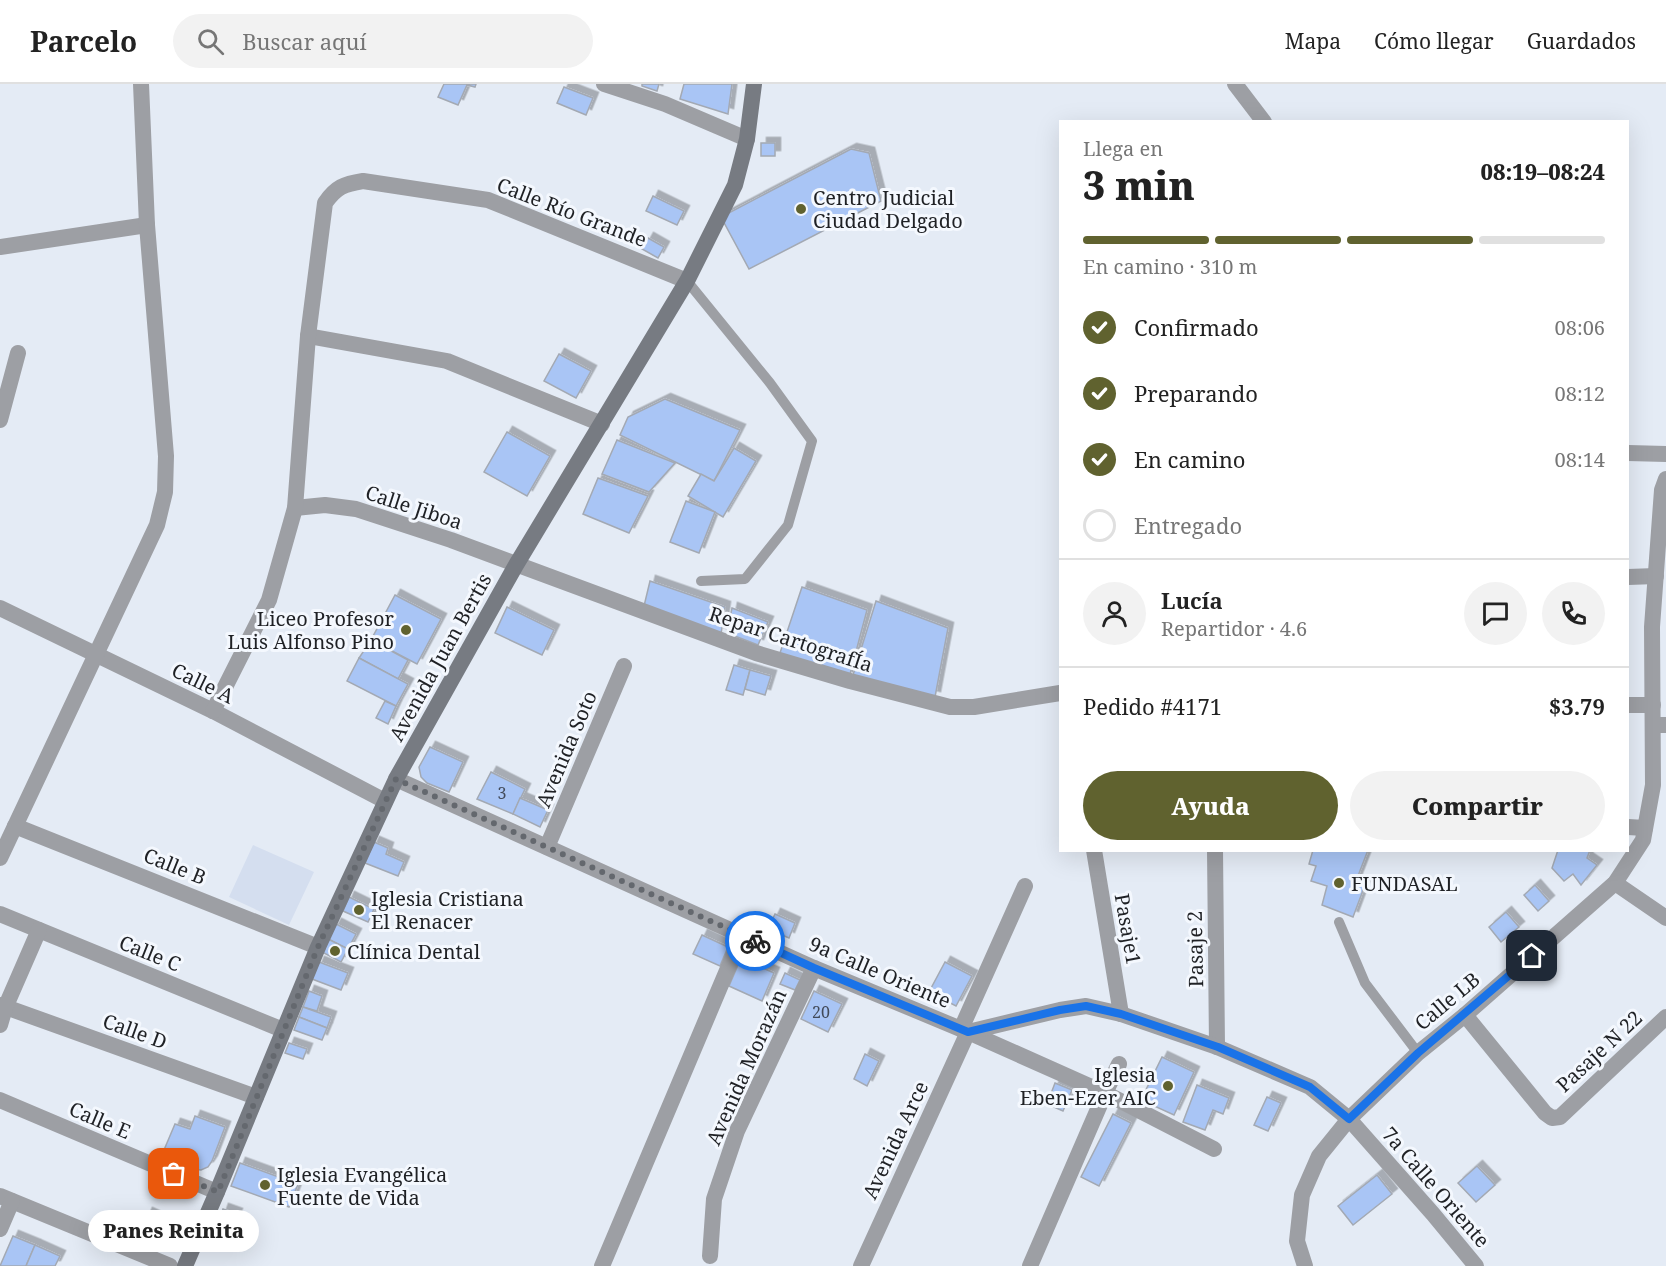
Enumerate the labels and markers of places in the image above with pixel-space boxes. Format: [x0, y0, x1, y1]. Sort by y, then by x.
place label: Centro Judicial Ciudad Delgado [813, 184, 963, 234]
marker: Centro Judicial Ciudad Delgado [794, 202, 808, 216]
place label: Liceo Profesor Luis Alfonso Pino [227, 605, 395, 655]
marker: Liceo Profesor Luis Alfonso Pino [399, 623, 413, 637]
place label: FUNDASAL [1351, 870, 1458, 897]
marker: FUNDASAL [1332, 876, 1346, 890]
place label: Iglesia Cristiana El Renacer [371, 885, 524, 935]
marker: Iglesia Cristiana El Renacer [352, 903, 366, 917]
pin [1506, 930, 1557, 981]
place label: Clínica Dental [347, 938, 480, 965]
marker: Clínica Dental [328, 944, 342, 958]
place label: Iglesia Eben-Ezer AIC [1020, 1061, 1156, 1111]
marker: Iglesia Eben-Ezer AIC [1161, 1079, 1175, 1093]
pin [148, 1148, 199, 1199]
place label: Iglesia Evangélica Fuente de Vida [277, 1161, 447, 1211]
marker: Iglesia Evangélica Fuente de Vida [258, 1178, 272, 1192]
callout: Panes Reinita [88, 1210, 260, 1252]

